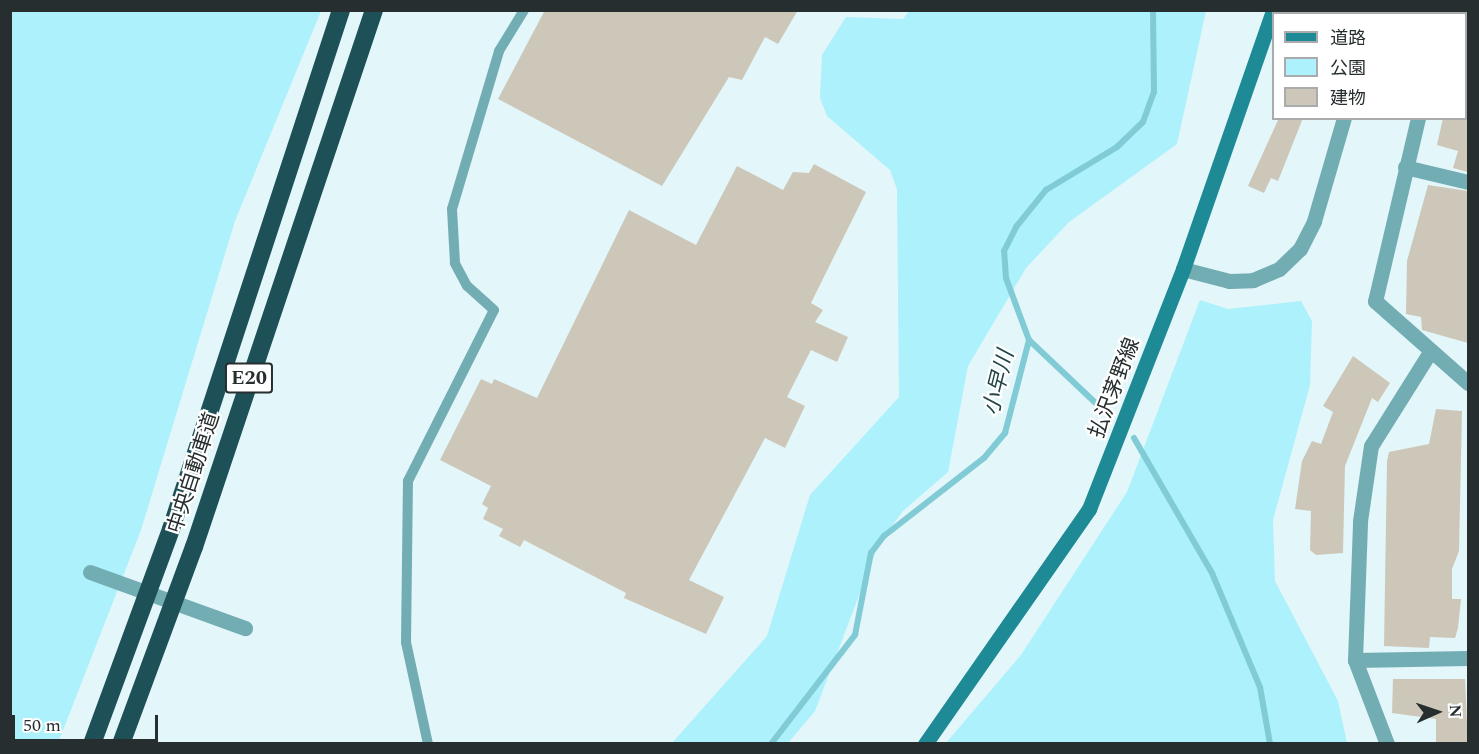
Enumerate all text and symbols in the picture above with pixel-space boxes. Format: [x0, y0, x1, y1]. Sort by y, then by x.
legend [1272, 12, 1467, 120]
text: 道路 [1330, 25, 1366, 52]
text: 公園 [1330, 55, 1366, 82]
text: 建物 [1330, 85, 1366, 112]
street label: 払沢茅野線 [1084, 334, 1146, 442]
water label: 小早川 [978, 348, 1020, 418]
road number: E20 [224, 361, 274, 395]
street label: 中央自動車道 [163, 409, 225, 537]
north arrow [1407, 682, 1467, 742]
scale bar [15, 703, 160, 741]
text: N [1443, 704, 1467, 718]
text: 50 m [23, 712, 61, 739]

